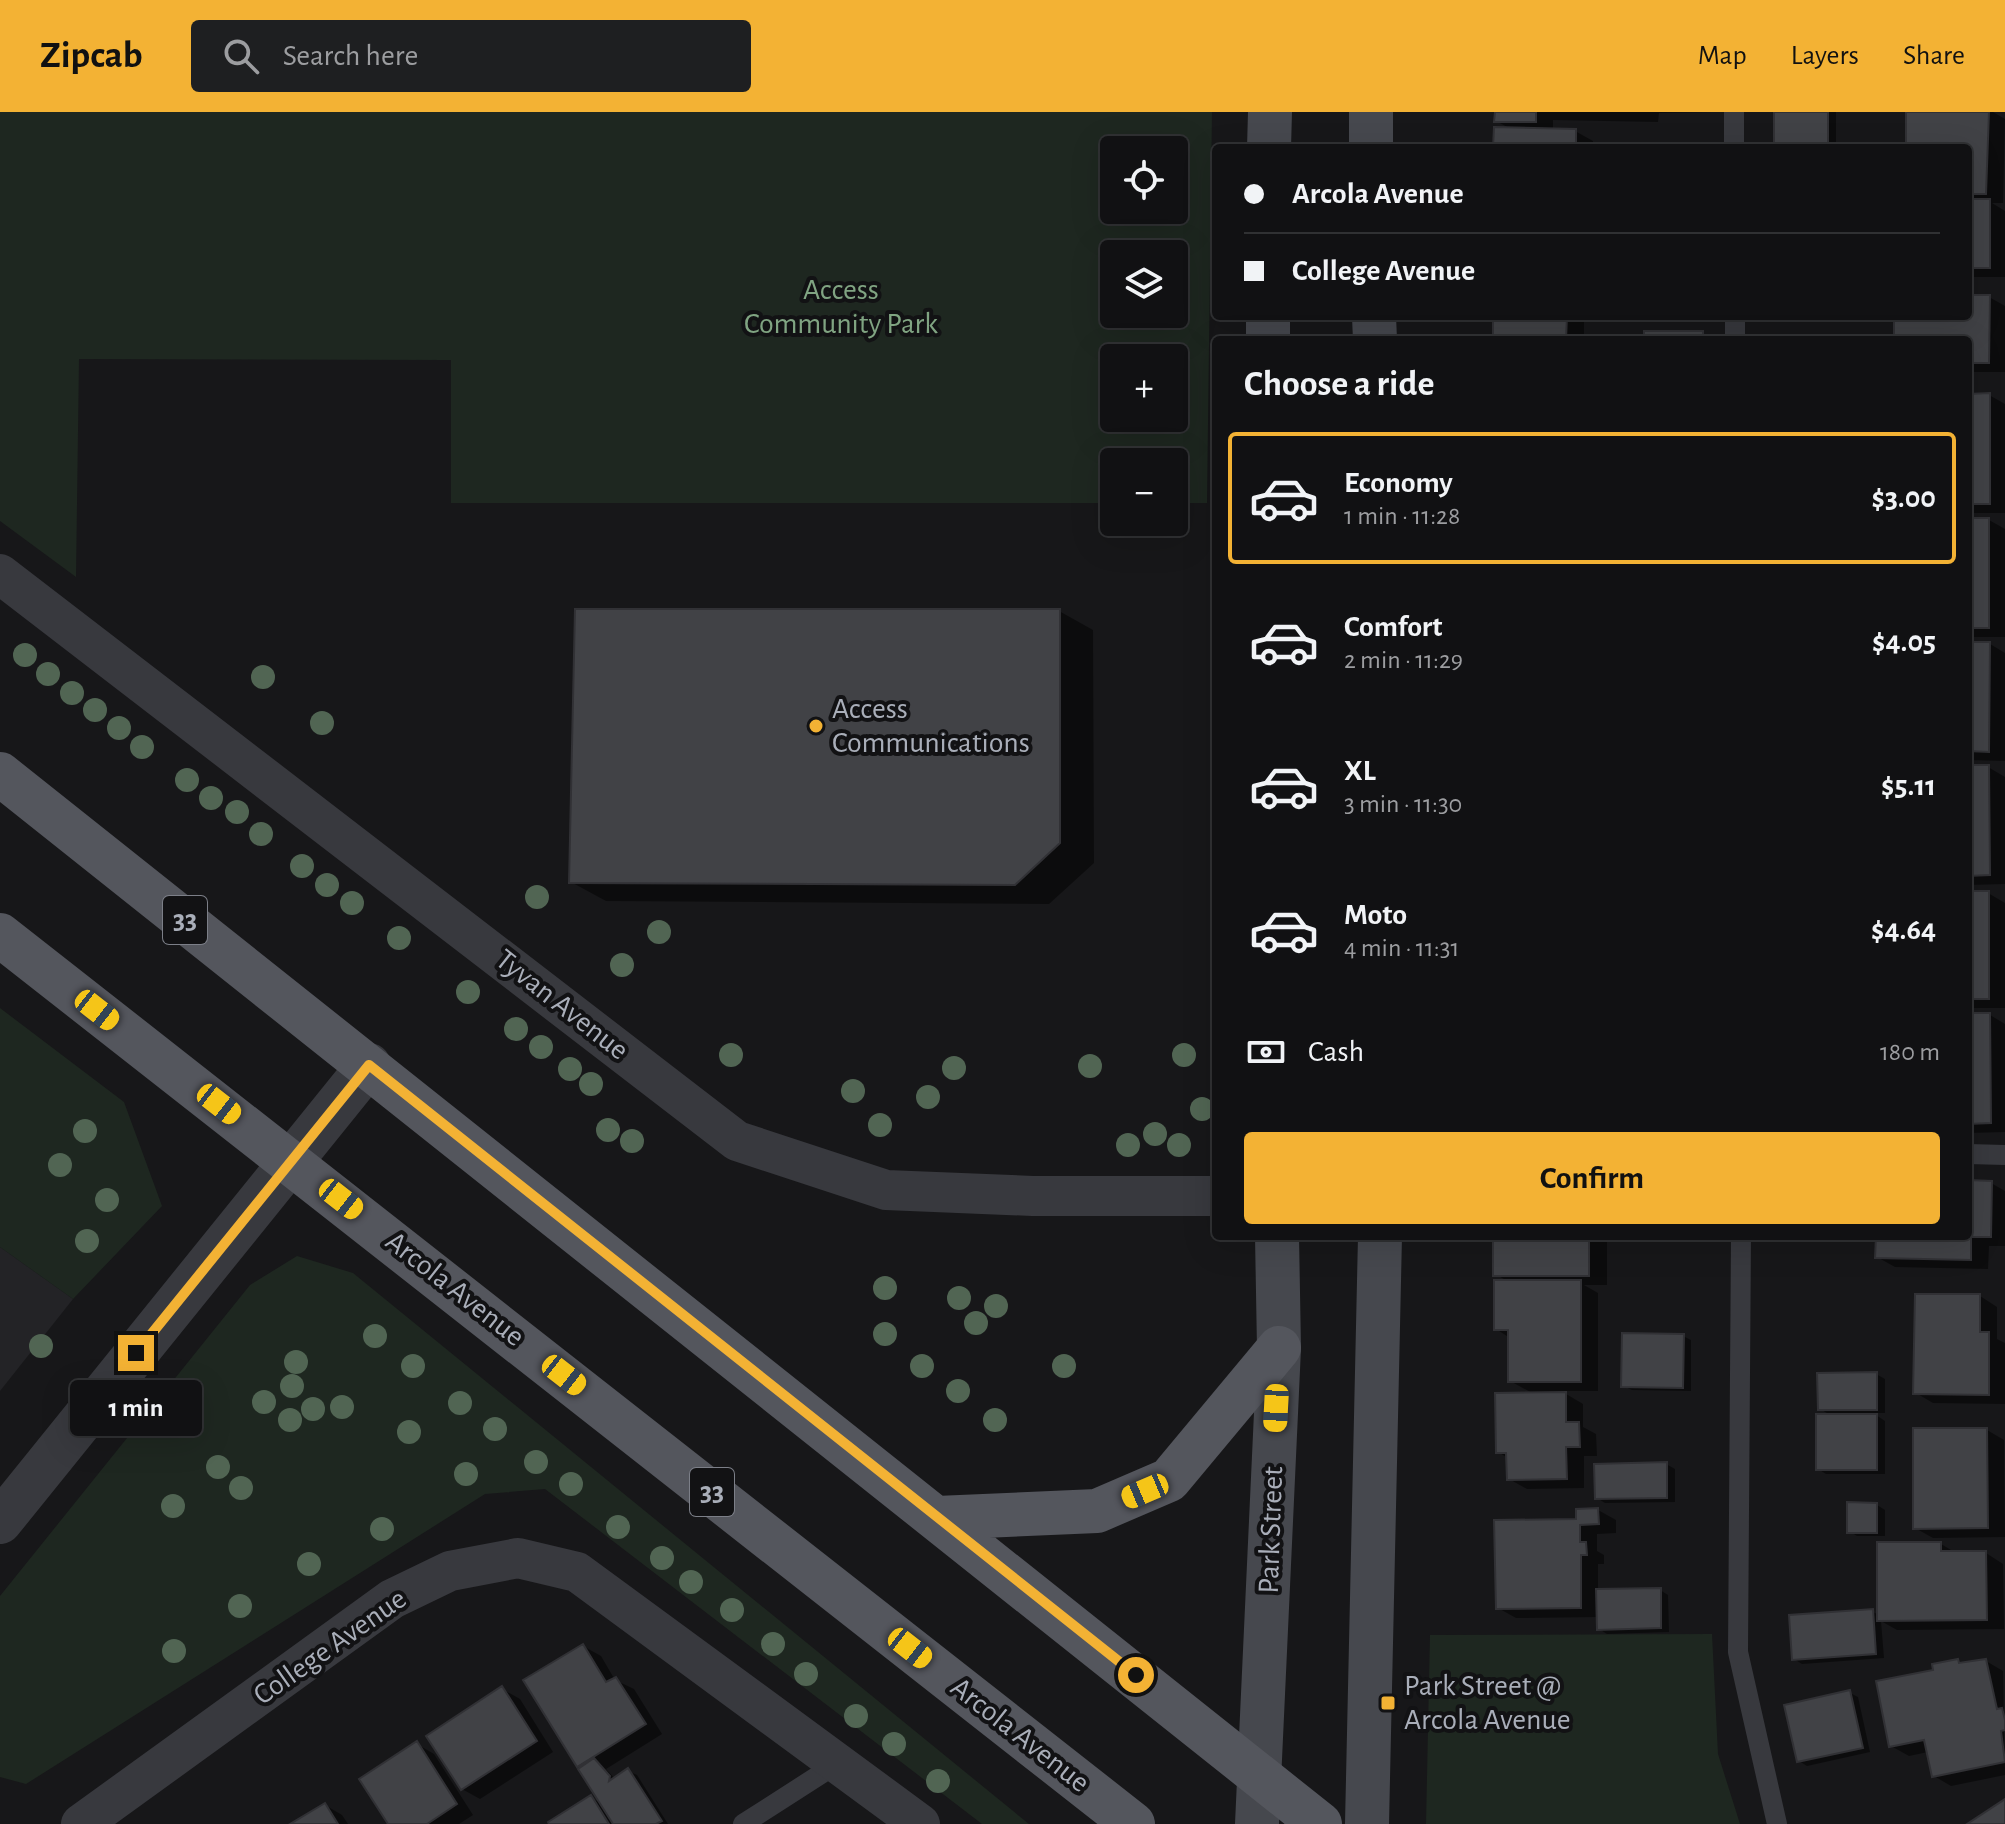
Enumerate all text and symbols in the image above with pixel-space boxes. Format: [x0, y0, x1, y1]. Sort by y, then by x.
search box [191, 20, 751, 92]
icon: search [219, 34, 263, 78]
text: Zipcab [40, 37, 143, 75]
text: Search here [283, 41, 418, 71]
text: Map [1698, 42, 1747, 70]
text: Layers [1791, 42, 1859, 70]
text: Share [1903, 42, 1965, 70]
map controls [1100, 136, 1188, 536]
button: locate [1100, 136, 1188, 224]
text: Arcola Avenue [1292, 179, 1464, 209]
button: layers [1100, 240, 1188, 328]
text: College Avenue [1292, 256, 1475, 286]
park label: Access Community Park [744, 275, 938, 339]
button: + [1100, 344, 1188, 432]
text: Choose a ride [1244, 366, 1434, 402]
button: − [1100, 448, 1188, 536]
icon: car [1248, 462, 1320, 534]
text: Economy [1344, 468, 1453, 498]
text: $3.00 [1871, 483, 1936, 513]
text: 1 min · 11:28 [1344, 503, 1460, 529]
icon: car [1248, 606, 1320, 678]
text: Comfort [1344, 612, 1443, 642]
text: $4.05 [1872, 627, 1936, 657]
text: 2 min · 11:29 [1344, 647, 1463, 673]
place label: Access Communications [832, 694, 1030, 758]
marker: Access Communications [807, 717, 825, 735]
icon: car [1248, 750, 1320, 822]
text: XL [1344, 756, 1376, 786]
text: $5.11 [1881, 771, 1936, 801]
text: 3 min · 11:30 [1344, 791, 1462, 817]
icon: car [1248, 894, 1320, 966]
road number: 33 [163, 896, 207, 944]
text: Moto [1344, 900, 1407, 930]
text: $4.64 [1871, 915, 1936, 945]
text: 4 min · 11:31 [1344, 935, 1459, 961]
street label: Tyvan Avenue [490, 944, 634, 1066]
car [71, 986, 123, 1034]
icon: cash [1244, 1030, 1288, 1074]
text: Cash [1308, 1037, 1364, 1067]
text: 180 m [1880, 1039, 1940, 1065]
car [193, 1080, 245, 1128]
button: Confirm [1244, 1132, 1940, 1224]
car [315, 1175, 367, 1223]
street label: Arcola Avenue [380, 1226, 530, 1352]
route end [118, 1335, 154, 1371]
car [538, 1351, 590, 1399]
callout: 1 min [70, 1381, 202, 1437]
car [1263, 1383, 1289, 1433]
text: 1 min [109, 1395, 163, 1421]
street label: Park Street [1254, 1465, 1288, 1594]
road number: 33 [690, 1468, 734, 1516]
car [1118, 1471, 1172, 1511]
street label: College Avenue [248, 1583, 412, 1711]
car [884, 1624, 936, 1672]
route start [1118, 1657, 1154, 1693]
place label: Park Street @ Arcola Avenue [1404, 1671, 1571, 1735]
street label: Arcola Avenue [945, 1672, 1095, 1798]
marker: Park Street @ Arcola Avenue [1379, 1694, 1397, 1712]

